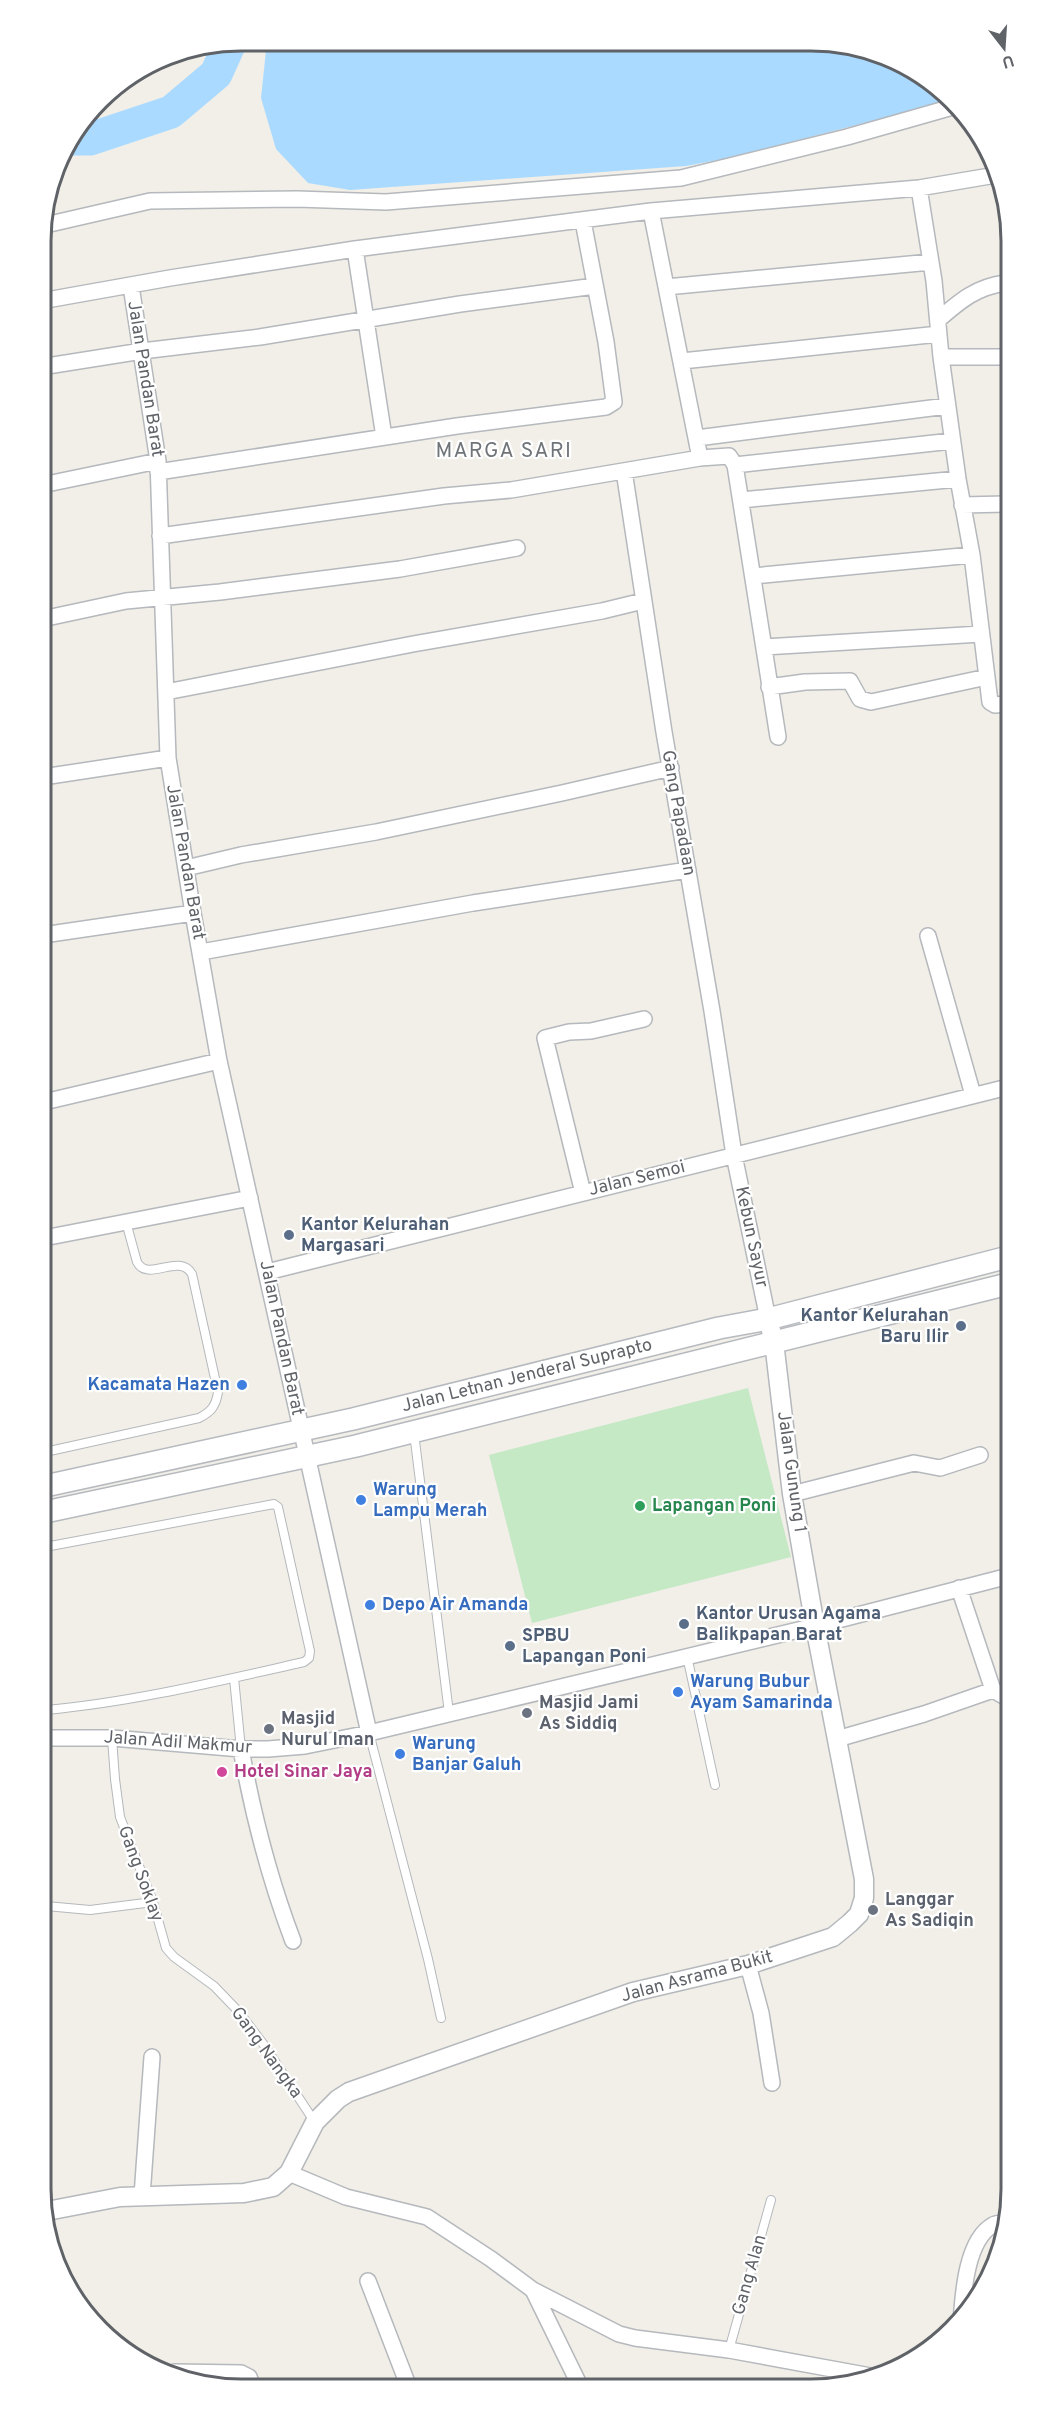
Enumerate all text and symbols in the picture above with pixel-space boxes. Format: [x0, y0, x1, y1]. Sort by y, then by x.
north arrow [974, 18, 1034, 78]
text: U [999, 49, 1016, 72]
street label: Jalan Pandan Barat [121, 299, 169, 459]
district label: MARGA SARI [435, 438, 573, 465]
street label: Gang Papadaan [656, 748, 700, 878]
street label: Jalan Pandan Barat [160, 782, 210, 942]
street label: Jalan Semoi [586, 1156, 688, 1202]
street label: Kebun Sayur [729, 1184, 773, 1290]
place label: Kantor Kelurahan Margasari [301, 1214, 450, 1258]
marker: Kantor Kelurahan Margasari [282, 1228, 296, 1242]
street label: Jalan Pandan Barat [253, 1258, 309, 1418]
place label: Kantor Kelurahan Baru Ilir [801, 1305, 949, 1349]
marker: Kantor Kelurahan Baru Ilir [954, 1319, 968, 1333]
street label: Jalan Letnan Jenderal Suprapto [399, 1334, 655, 1418]
place label: Kacamata Hazen [87, 1374, 230, 1397]
marker: Kacamata Hazen [235, 1378, 249, 1392]
street label: Jalan Gunung 1 [771, 1410, 811, 1534]
place label: Warung Lampu Merah [373, 1479, 487, 1523]
marker: Warung Lampu Merah [354, 1493, 368, 1507]
place label: Lapangan Poni [652, 1495, 776, 1518]
marker: Lapangan Poni [633, 1499, 647, 1513]
place label: Depo Air Amanda [382, 1594, 528, 1617]
marker: Depo Air Amanda [363, 1598, 377, 1612]
place label: Kantor Urusan Agama Balikpapan Barat [696, 1603, 881, 1647]
marker: Kantor Urusan Agama Balikpapan Barat [677, 1617, 691, 1631]
place label: SPBU Lapangan Poni [522, 1625, 646, 1669]
marker: SPBU Lapangan Poni [503, 1639, 517, 1653]
place label: Warung Bubur Ayam Samarinda [690, 1671, 833, 1715]
marker: Warung Bubur Ayam Samarinda [671, 1685, 685, 1699]
place label: Masjid Jami As Siddiq [539, 1692, 639, 1736]
marker: Masjid Jami As Siddiq [520, 1706, 534, 1720]
place label: Masjid Nurul Iman [281, 1708, 374, 1752]
marker: Masjid Nurul Iman [262, 1722, 276, 1736]
street label: Jalan Adil Makmur [103, 1726, 253, 1760]
place label: Warung Banjar Galuh [412, 1733, 521, 1777]
marker: Warung Banjar Galuh [393, 1747, 407, 1761]
place label: Hotel Sinar Jaya [234, 1761, 372, 1784]
marker: Hotel Sinar Jaya [215, 1765, 229, 1779]
street label: Gang Soklay [112, 1823, 168, 1925]
place label: Langgar As Sadiqin [885, 1889, 974, 1933]
marker: Langgar As Sadiqin [866, 1903, 880, 1917]
street label: Jalan Asrama Bukit [619, 1946, 775, 2008]
street label: Gang Nangka [225, 2003, 307, 2103]
street label: Gang Alan [728, 2232, 772, 2318]

